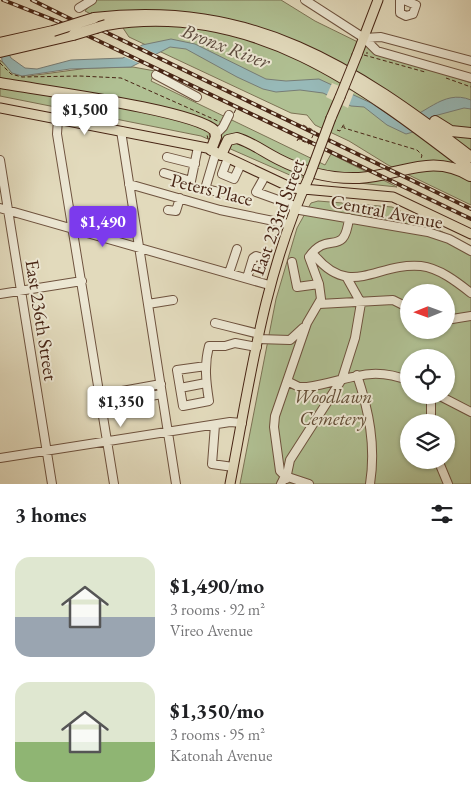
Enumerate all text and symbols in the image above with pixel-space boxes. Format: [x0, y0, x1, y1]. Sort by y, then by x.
water label: Bronx River [177, 17, 275, 75]
pin: $1,500 [44, 94, 126, 136]
text: $1,500 [62, 99, 108, 120]
street label: East 233rd Street [245, 155, 310, 279]
street label: Peters Place [168, 167, 256, 212]
street label: Central Avenue [329, 188, 445, 235]
pin: $1,490 [62, 206, 144, 248]
text: $1,490 [80, 211, 126, 232]
street label: East 236th Street [20, 258, 63, 382]
north arrow [400, 284, 455, 339]
map controls [400, 284, 455, 469]
button: locate [400, 349, 455, 404]
park label: Woodlawn Cemetery [294, 384, 372, 431]
pin: $1,350 [80, 386, 162, 428]
text: $1,350 [98, 391, 144, 412]
button: layers [400, 414, 455, 469]
icon: filters [428, 500, 456, 528]
text: 3 homes [15, 501, 87, 528]
text: $1,490/mo [170, 572, 264, 599]
icon: home [55, 577, 115, 637]
text: 3 rooms · 92 m² [170, 599, 265, 620]
text: Vireo Avenue [170, 620, 253, 641]
text: $1,350/mo [170, 697, 264, 724]
icon: home [55, 702, 115, 762]
text: 3 rooms · 95 m² [170, 724, 265, 745]
text: Katonah Avenue [170, 745, 272, 766]

